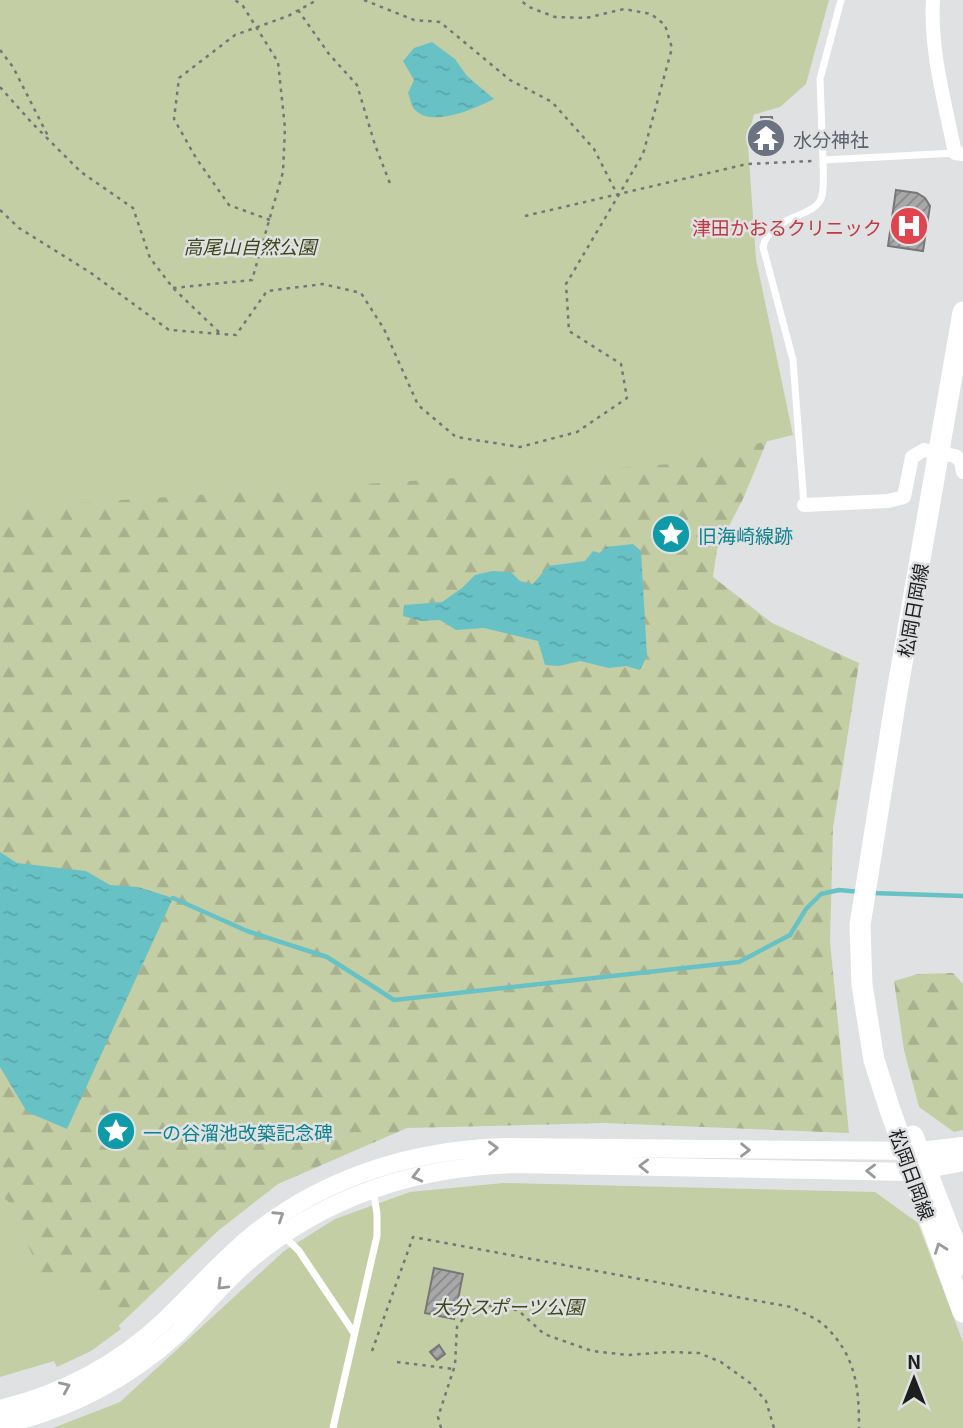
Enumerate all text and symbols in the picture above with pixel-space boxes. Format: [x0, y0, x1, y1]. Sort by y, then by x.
temple icon: 水分神社 [745, 117, 787, 159]
place label: 水分神社 [793, 125, 869, 152]
hospital icon: 津田かおるクリニック [888, 205, 930, 247]
place label: 津田かおるクリニック [692, 213, 882, 240]
park label: 高尾山自然公園 [183, 232, 319, 259]
place icon: 旧海崎線跡 [650, 513, 692, 555]
place label: 旧海崎線跡 [698, 521, 793, 548]
street label: 松岡日岡線 [890, 561, 934, 659]
place icon: 一の谷溜池改築記念碑 [95, 1110, 137, 1152]
place label: 一の谷溜池改築記念碑 [143, 1118, 333, 1145]
street label: 松岡日岡線 [884, 1125, 942, 1223]
one-way arrow [488, 1140, 499, 1155]
one-way arrow [740, 1142, 751, 1158]
one-way arrow [638, 1158, 649, 1174]
one-way arrow [865, 1164, 876, 1179]
one-way arrow [411, 1167, 423, 1182]
one-way arrow [272, 1211, 285, 1224]
one-way arrow [934, 1242, 948, 1254]
one-way arrow [217, 1277, 230, 1290]
park label: 大分スポーツ公園 [432, 1292, 587, 1319]
north arrow [879, 1344, 949, 1414]
text: N [907, 1347, 921, 1374]
one-way arrow [57, 1381, 70, 1395]

